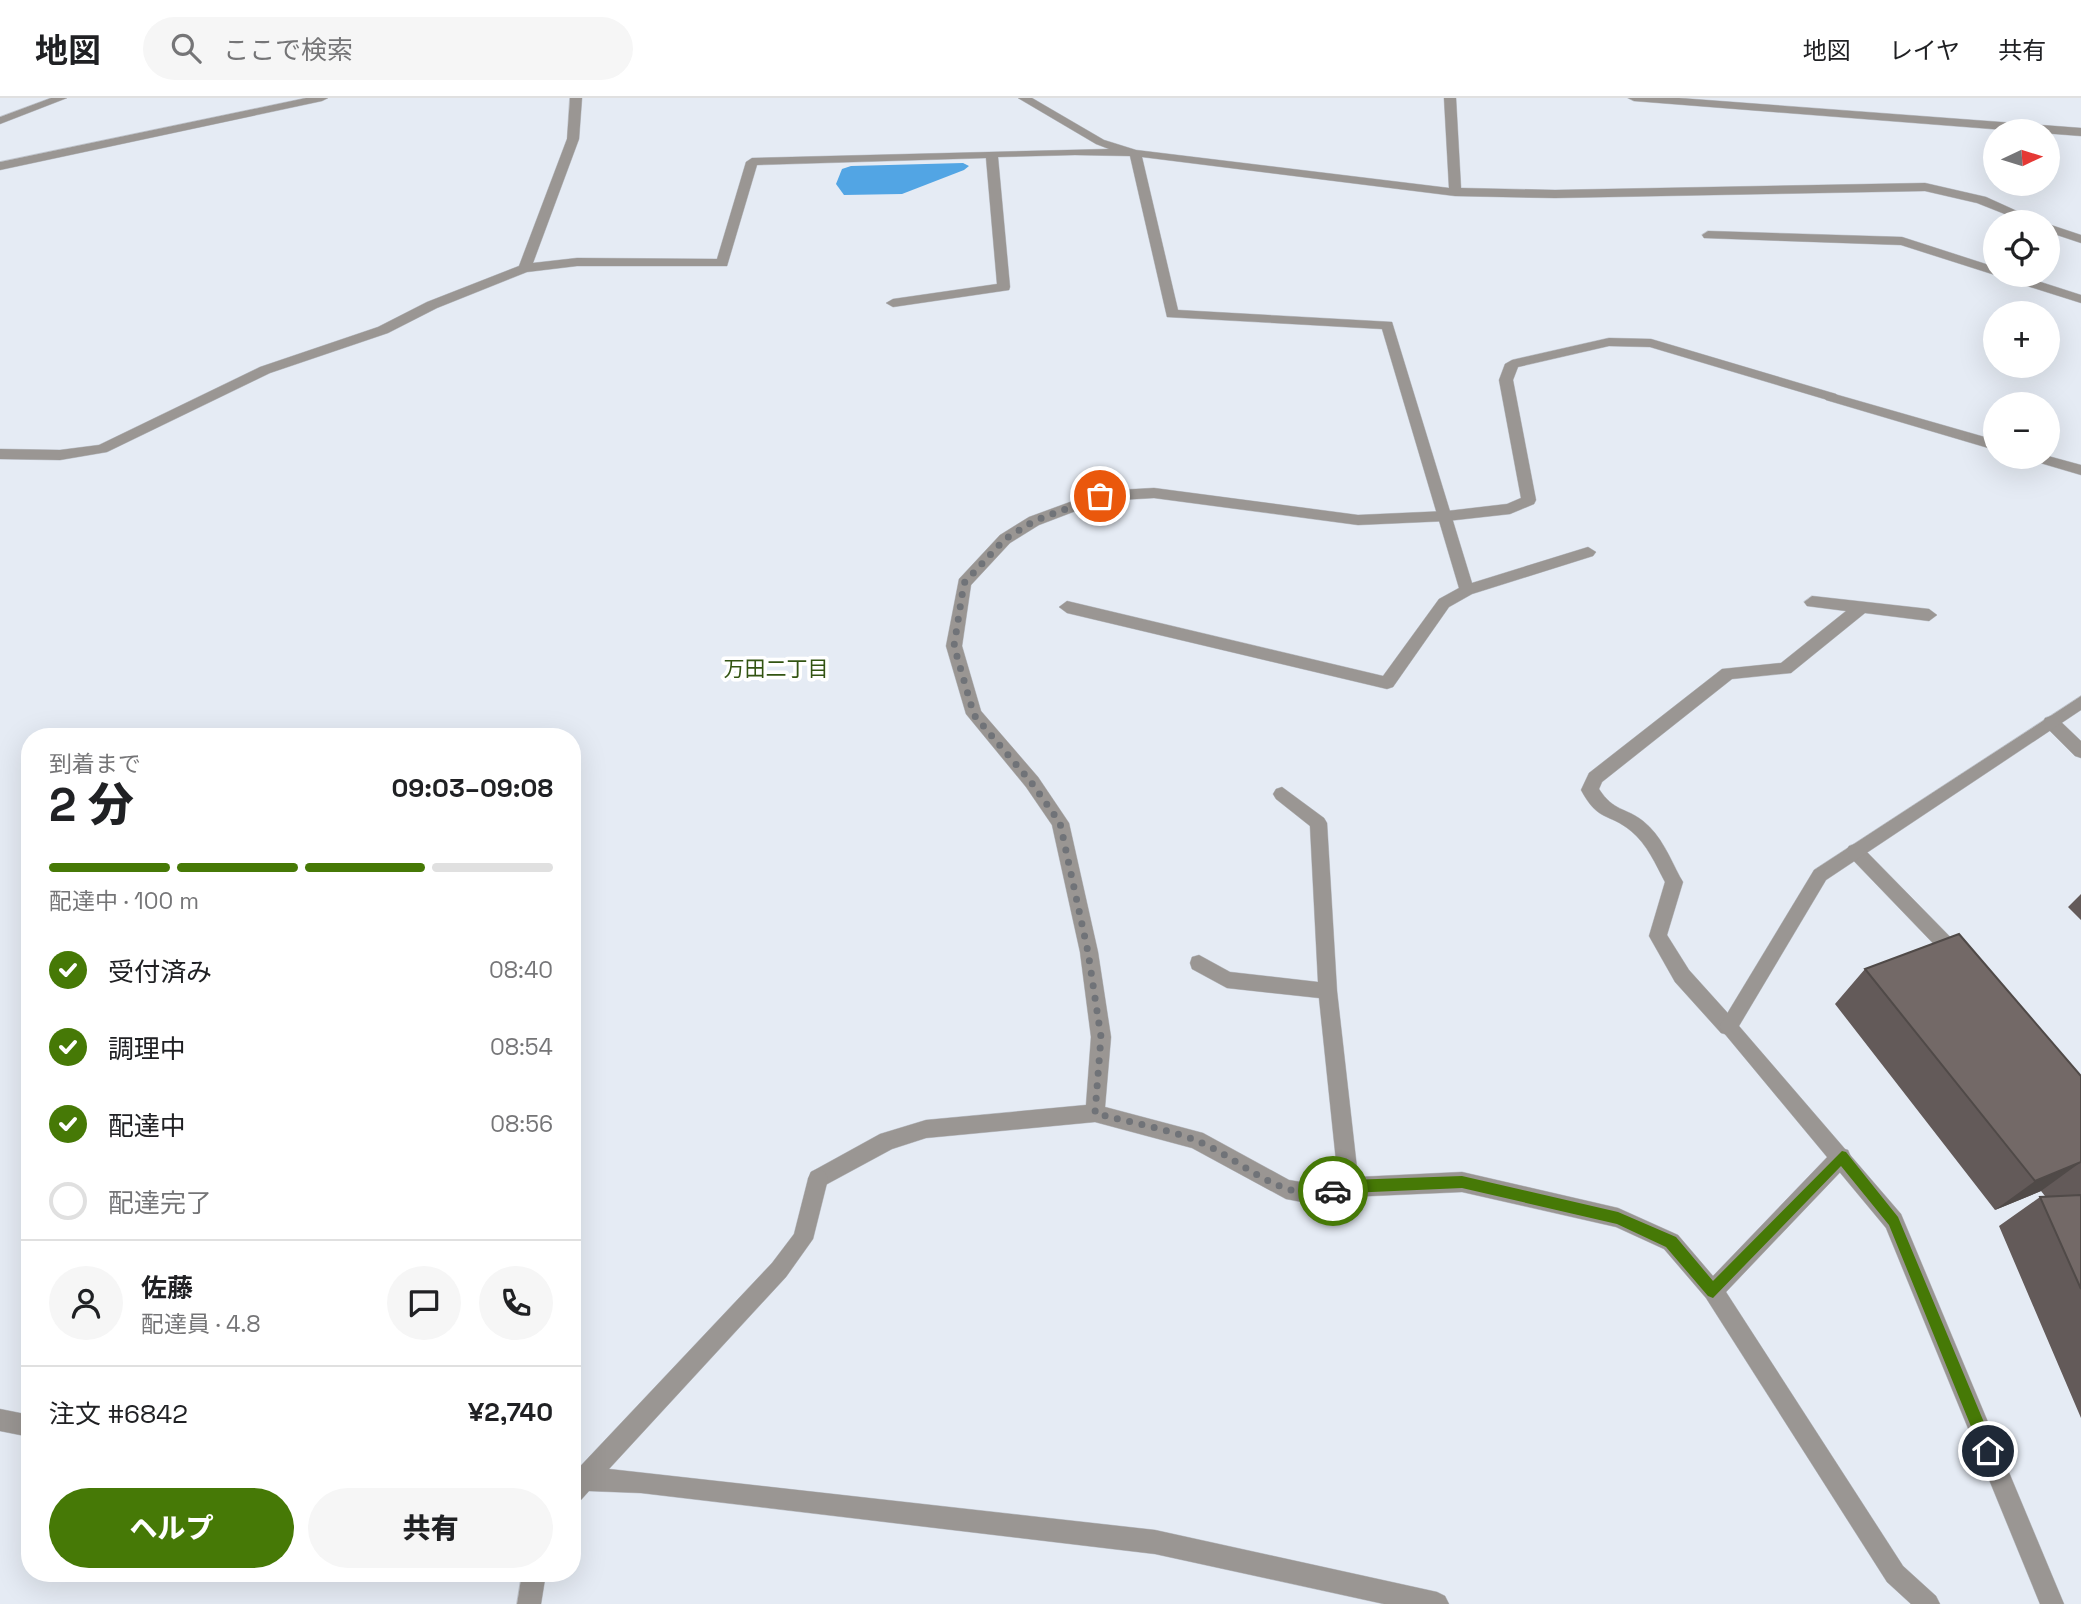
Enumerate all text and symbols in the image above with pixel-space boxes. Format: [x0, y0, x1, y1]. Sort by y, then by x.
search box [143, 17, 633, 80]
icon: search [167, 29, 205, 67]
text: 地図 [35, 30, 101, 72]
text: ここで検索 [223, 33, 353, 67]
text: 地図 [1803, 35, 1851, 66]
text: レイヤ [1889, 35, 1960, 66]
text: 共有 [1998, 35, 2046, 66]
north arrow [1983, 119, 2060, 196]
map controls [1983, 119, 2060, 469]
button: locate [1983, 210, 2060, 287]
button: + [1983, 301, 2060, 378]
button: − [1983, 392, 2060, 469]
pin [1070, 466, 1130, 526]
icon: bag [1081, 477, 1119, 515]
district label: 万田二丁目 [724, 655, 829, 682]
text: 到着まで [49, 749, 141, 779]
text: 09:03–09:08 [391, 771, 553, 805]
text: 2 分 [49, 776, 134, 834]
text: 配達中 · 100 m [49, 886, 199, 916]
icon: check [49, 951, 87, 989]
text: 受付済み [108, 955, 212, 989]
text: 08:40 [489, 955, 553, 985]
icon: check [49, 1028, 87, 1066]
text: 調理中 [108, 1032, 186, 1066]
text: 08:54 [490, 1032, 553, 1062]
icon: check [49, 1105, 87, 1143]
text: 配達中 [108, 1109, 186, 1143]
text: 08:56 [490, 1109, 553, 1139]
courier [1298, 1156, 1368, 1226]
icon: car [1314, 1172, 1352, 1210]
text: 配達完了 [108, 1186, 212, 1220]
button: person [49, 1266, 123, 1340]
button: chat [387, 1266, 461, 1340]
button: phone [479, 1266, 553, 1340]
text: 佐藤 [141, 1271, 193, 1305]
text: 配達員 · 4.8 [141, 1309, 261, 1339]
text: ¥2,740 [468, 1395, 553, 1429]
text: 注文 #6842 [49, 1397, 188, 1431]
pin [1958, 1421, 2018, 1481]
icon: home [1969, 1432, 2007, 1470]
button: ヘルプ [49, 1488, 294, 1568]
button: 共有 [308, 1488, 553, 1568]

